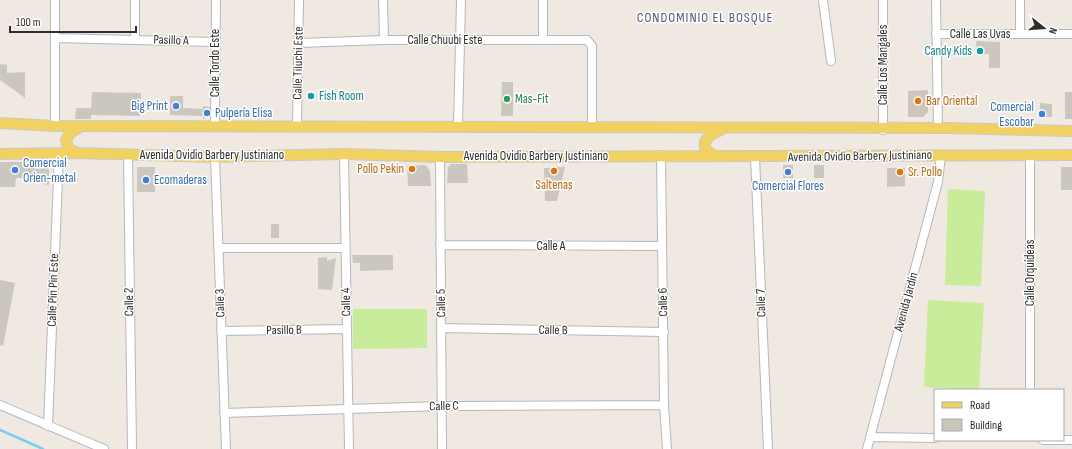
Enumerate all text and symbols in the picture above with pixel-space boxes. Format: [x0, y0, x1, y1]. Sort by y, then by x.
scale bar [10, 8, 136, 34]
north arrow [1024, 8, 1064, 48]
district label: CONDOMINIO EL BOSQUE [637, 9, 773, 26]
text: 100 m [16, 15, 41, 30]
street label: Calle Los Mangales [875, 24, 891, 105]
street label: Calle Tiluchi Este [289, 26, 307, 100]
street label: Calle Las Uvas [950, 26, 1011, 42]
text: N [1046, 26, 1060, 36]
street label: Calle Tordo Este [207, 29, 223, 97]
street label: Pasillo A [153, 31, 189, 49]
street label: Calle Chuubi Este [408, 32, 482, 48]
place label: Candy Kids [924, 43, 972, 59]
marker: Candy Kids [975, 46, 985, 56]
place label: Fish Room [319, 88, 364, 104]
marker: Fish Room [306, 91, 316, 101]
place label: Mas-Fit [515, 91, 549, 107]
place label: Bar Oriental [926, 93, 977, 109]
marker: Mas-Fit [502, 94, 512, 104]
marker: Bar Oriental [913, 96, 923, 106]
place label: Big Print [131, 98, 168, 114]
place label: Comercial Escobar [990, 99, 1034, 130]
marker: Big Print [171, 101, 181, 111]
place label: Pulpería Elisa [215, 105, 272, 121]
marker: Pulpería Elisa [202, 108, 212, 118]
marker: Comercial Escobar [1037, 109, 1047, 119]
street label: Avenida Ovidio Barbery Justiniano [139, 147, 284, 163]
street label: Avenida Ovidio Barbery Justiniano [787, 147, 932, 165]
street label: Avenida Ovidio Barbery Justiniano [463, 148, 608, 164]
place label: Comercial Orien-metal [23, 155, 76, 186]
place label: Pollo Pekin [357, 161, 404, 177]
marker: Pollo Pekin [407, 164, 417, 174]
place label: Sr. Pollo [908, 164, 942, 180]
marker: Comercial Orien-metal [10, 165, 20, 175]
marker: Saltenas [549, 166, 559, 176]
marker: Comercial Flores [783, 167, 793, 177]
marker: Sr. Pollo [895, 167, 905, 177]
place label: Ecomaderas [154, 172, 207, 188]
marker: Ecomaderas [141, 175, 151, 185]
place label: Saltenas [535, 177, 573, 193]
place label: Comercial Flores [752, 178, 824, 194]
street label: Calle A [537, 238, 566, 254]
street label: Calle Orquídeas [1022, 239, 1038, 306]
street label: Calle Pin Pin Este [44, 253, 62, 327]
street label: Avenida Jardín [890, 271, 922, 334]
street label: Calle 4 [338, 287, 354, 316]
street label: Calle 6 [655, 287, 671, 317]
street label: Calle 2 [121, 288, 137, 316]
street label: Calle 3 [212, 288, 228, 318]
street label: Calle 7 [752, 288, 769, 317]
street label: Calle 5 [433, 289, 449, 317]
street label: Pasillo B [266, 322, 302, 338]
street label: Calle B [538, 322, 568, 338]
legend [934, 389, 1064, 441]
street label: Calle C [429, 398, 459, 414]
text: Road [970, 398, 990, 413]
text: Building [970, 418, 1002, 433]

